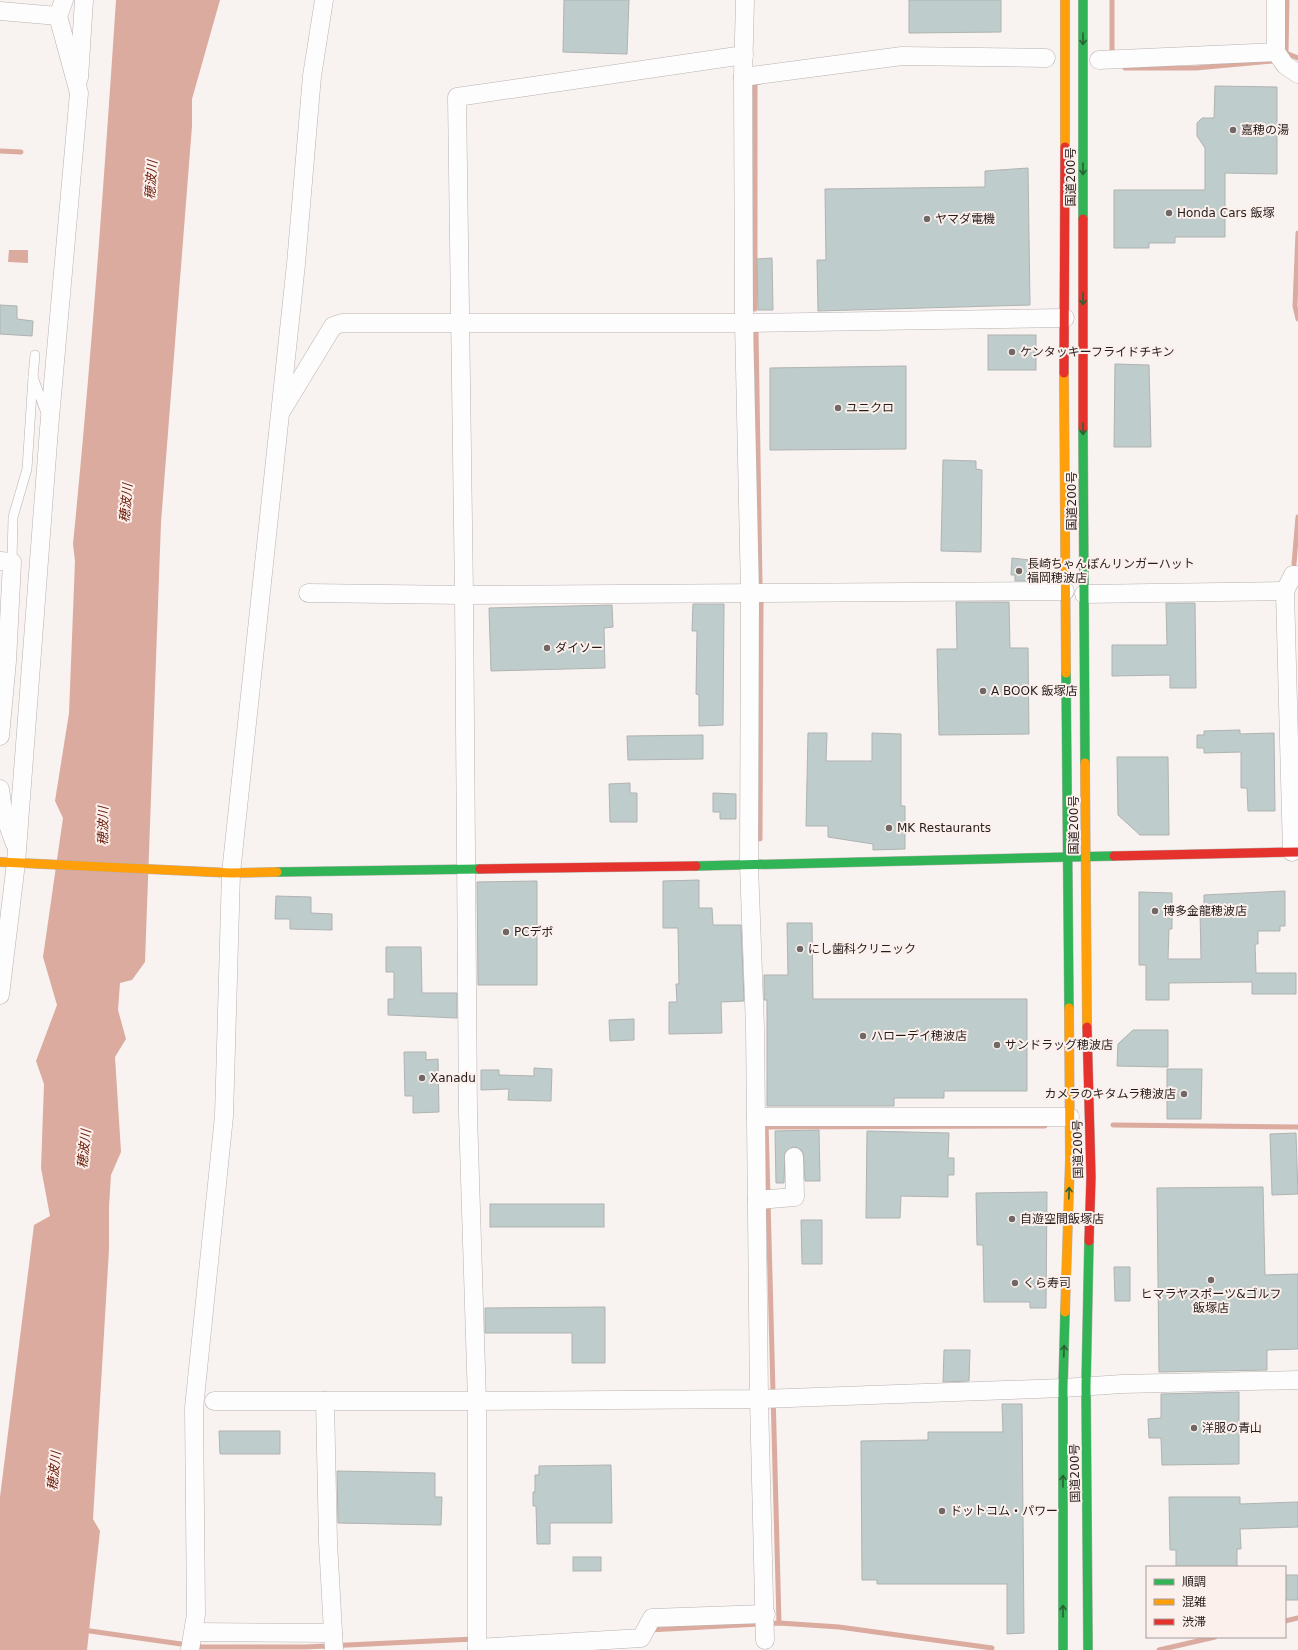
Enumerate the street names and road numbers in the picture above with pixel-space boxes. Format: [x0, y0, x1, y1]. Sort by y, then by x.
street label: 国道200号 [1064, 148, 1078, 206]
street label: 国道200号 [1065, 472, 1079, 530]
street label: 国道200号 [1067, 796, 1081, 854]
street label: 国道200号 [1070, 1119, 1086, 1179]
street label: 国道200号 [1067, 1443, 1083, 1503]

